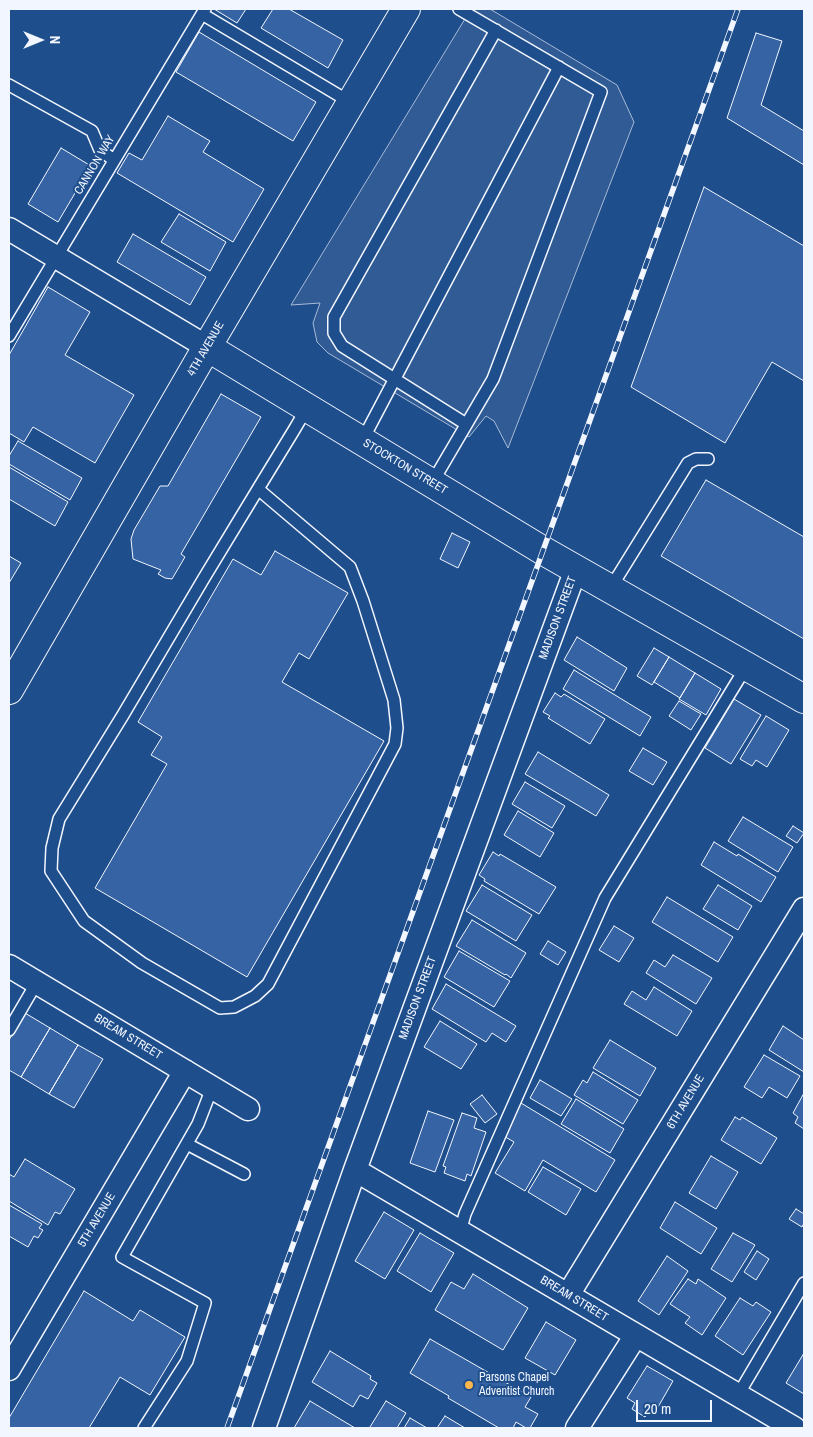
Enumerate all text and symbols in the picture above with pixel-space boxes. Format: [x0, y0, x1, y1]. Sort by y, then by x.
north arrow [15, 15, 65, 65]
text: N [46, 36, 64, 44]
street label: CANNON WAY [72, 133, 118, 197]
street label: 4TH AVENUE [184, 319, 228, 379]
street label: STOCKTON STREET [360, 436, 450, 498]
street label: MADISON STREET [536, 574, 580, 662]
street label: MADISON STREET [396, 954, 440, 1042]
street label: BREAM STREET [91, 1011, 165, 1063]
street label: 6TH AVENUE [664, 1072, 708, 1132]
street label: 5TH AVENUE [75, 1190, 119, 1250]
street label: BREAM STREET [537, 1273, 611, 1325]
place label: Parsons Chapel Adventist Church [479, 1371, 554, 1399]
marker: Parsons Chapel Adventist Church [463, 1379, 475, 1391]
scale bar [638, 1390, 714, 1422]
text: 20 m [644, 1398, 671, 1419]

